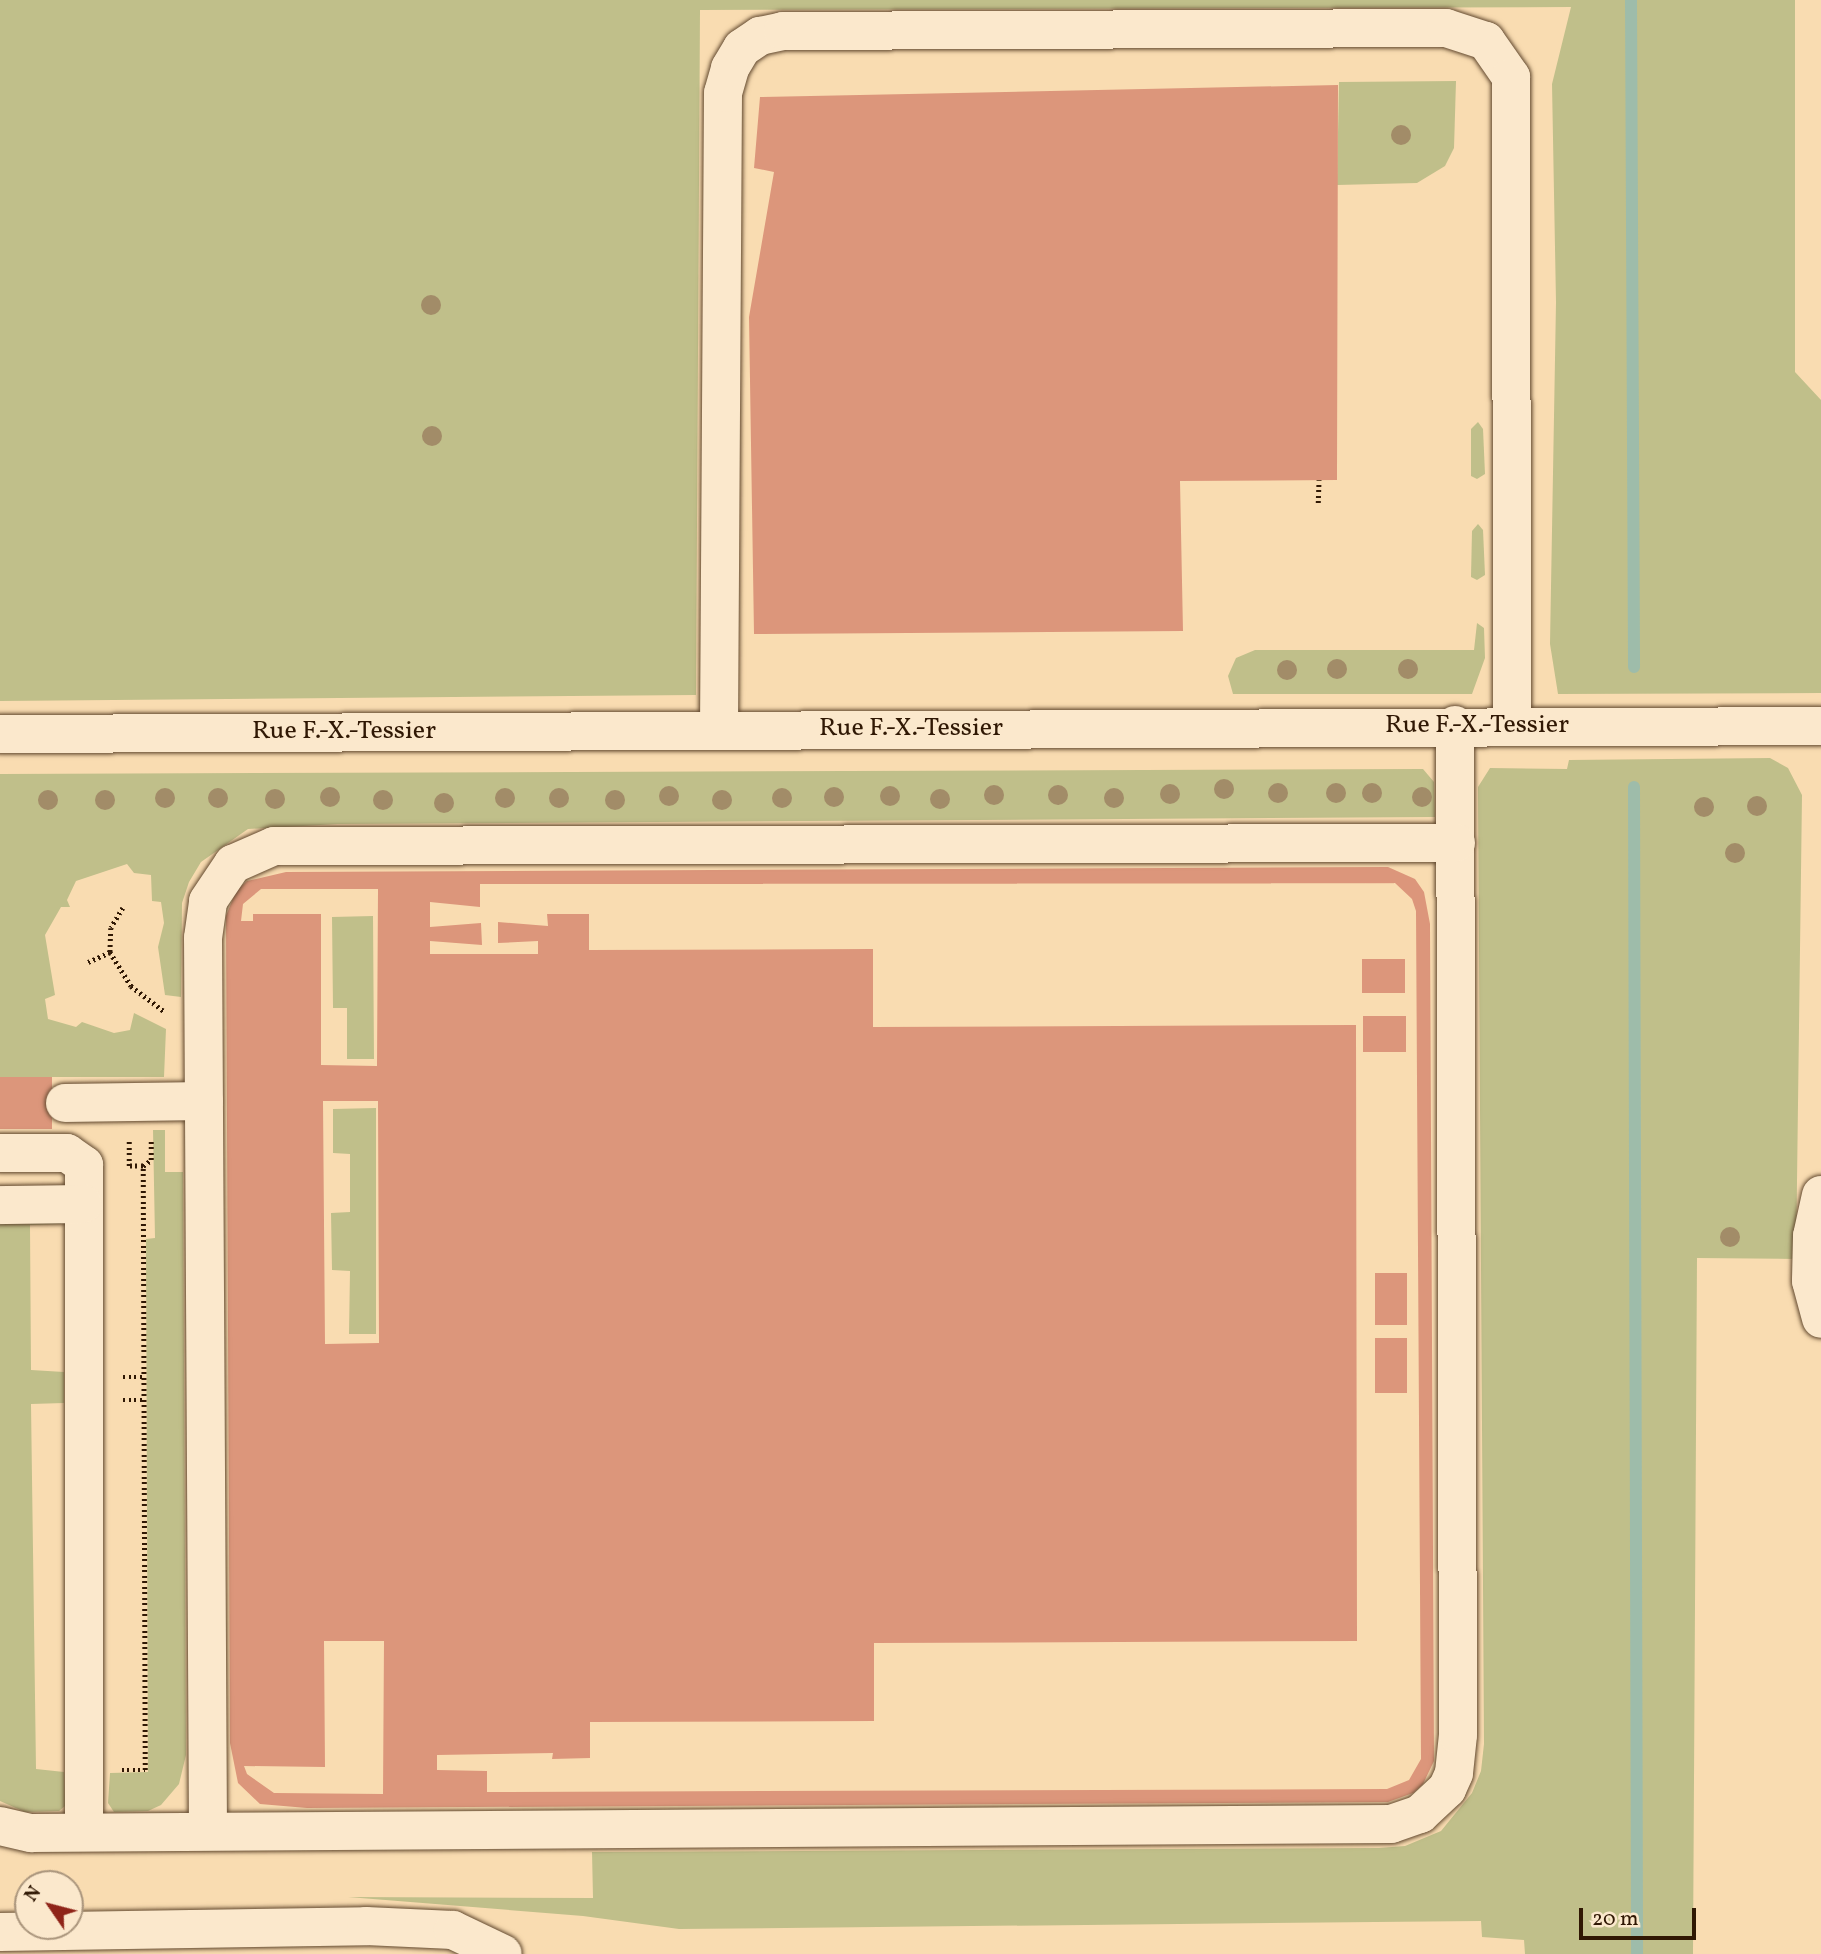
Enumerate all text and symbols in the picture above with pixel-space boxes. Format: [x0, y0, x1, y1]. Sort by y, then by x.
street label: Rue F.-X.-Tessier [1385, 710, 1569, 742]
street label: Rue F.-X.-Tessier [819, 713, 1003, 745]
street label: Rue F.-X.-Tessier [252, 716, 436, 748]
north arrow [14, 1870, 84, 1940]
text: N [19, 1881, 48, 1907]
scale bar [1583, 1895, 1700, 1939]
text: 20 m [1592, 1905, 1638, 1934]

